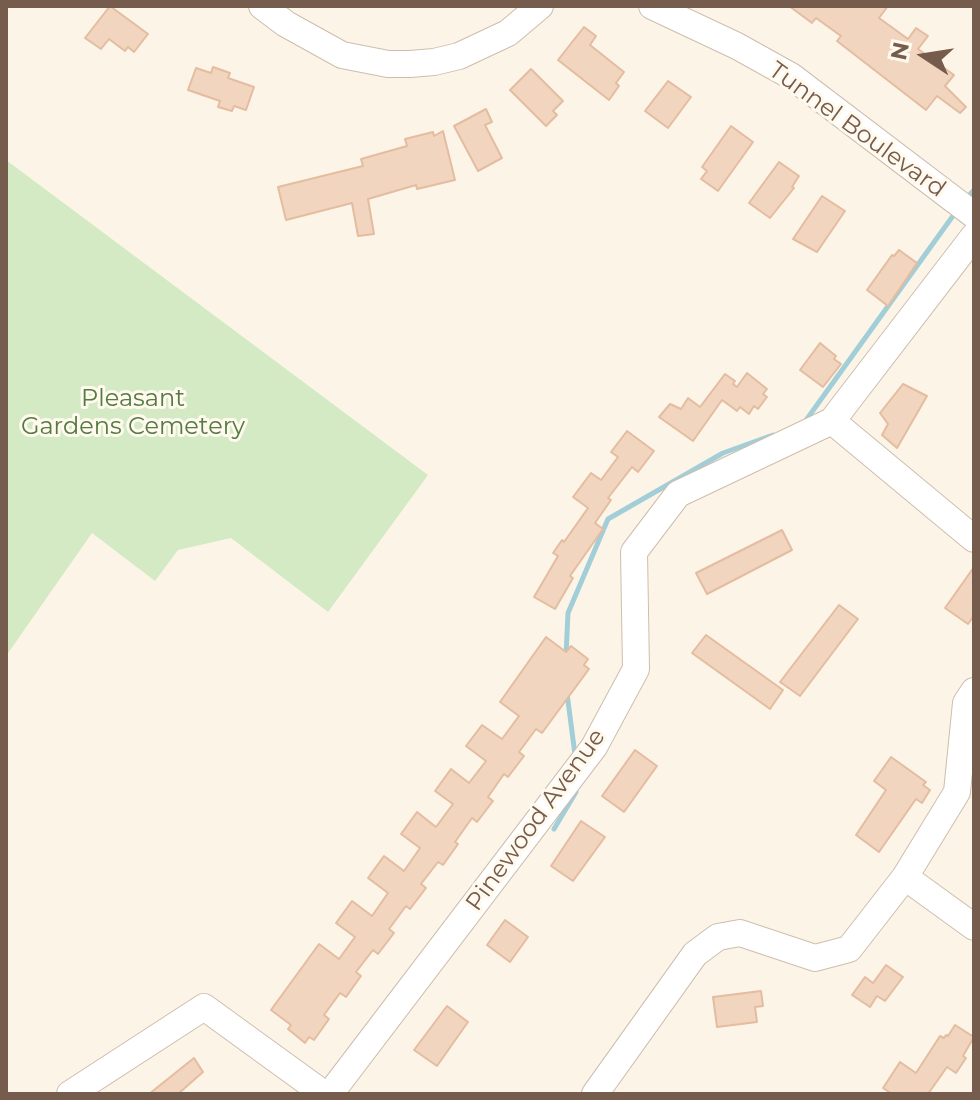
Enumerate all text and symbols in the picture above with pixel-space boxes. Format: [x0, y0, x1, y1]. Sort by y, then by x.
north arrow [884, 16, 964, 96]
text: N [885, 39, 915, 62]
street label: Tunnel Boulevard [763, 56, 951, 204]
park label: Pleasant Gardens Cemetery [21, 385, 245, 441]
street label: Pinewood Avenue [460, 723, 612, 917]

